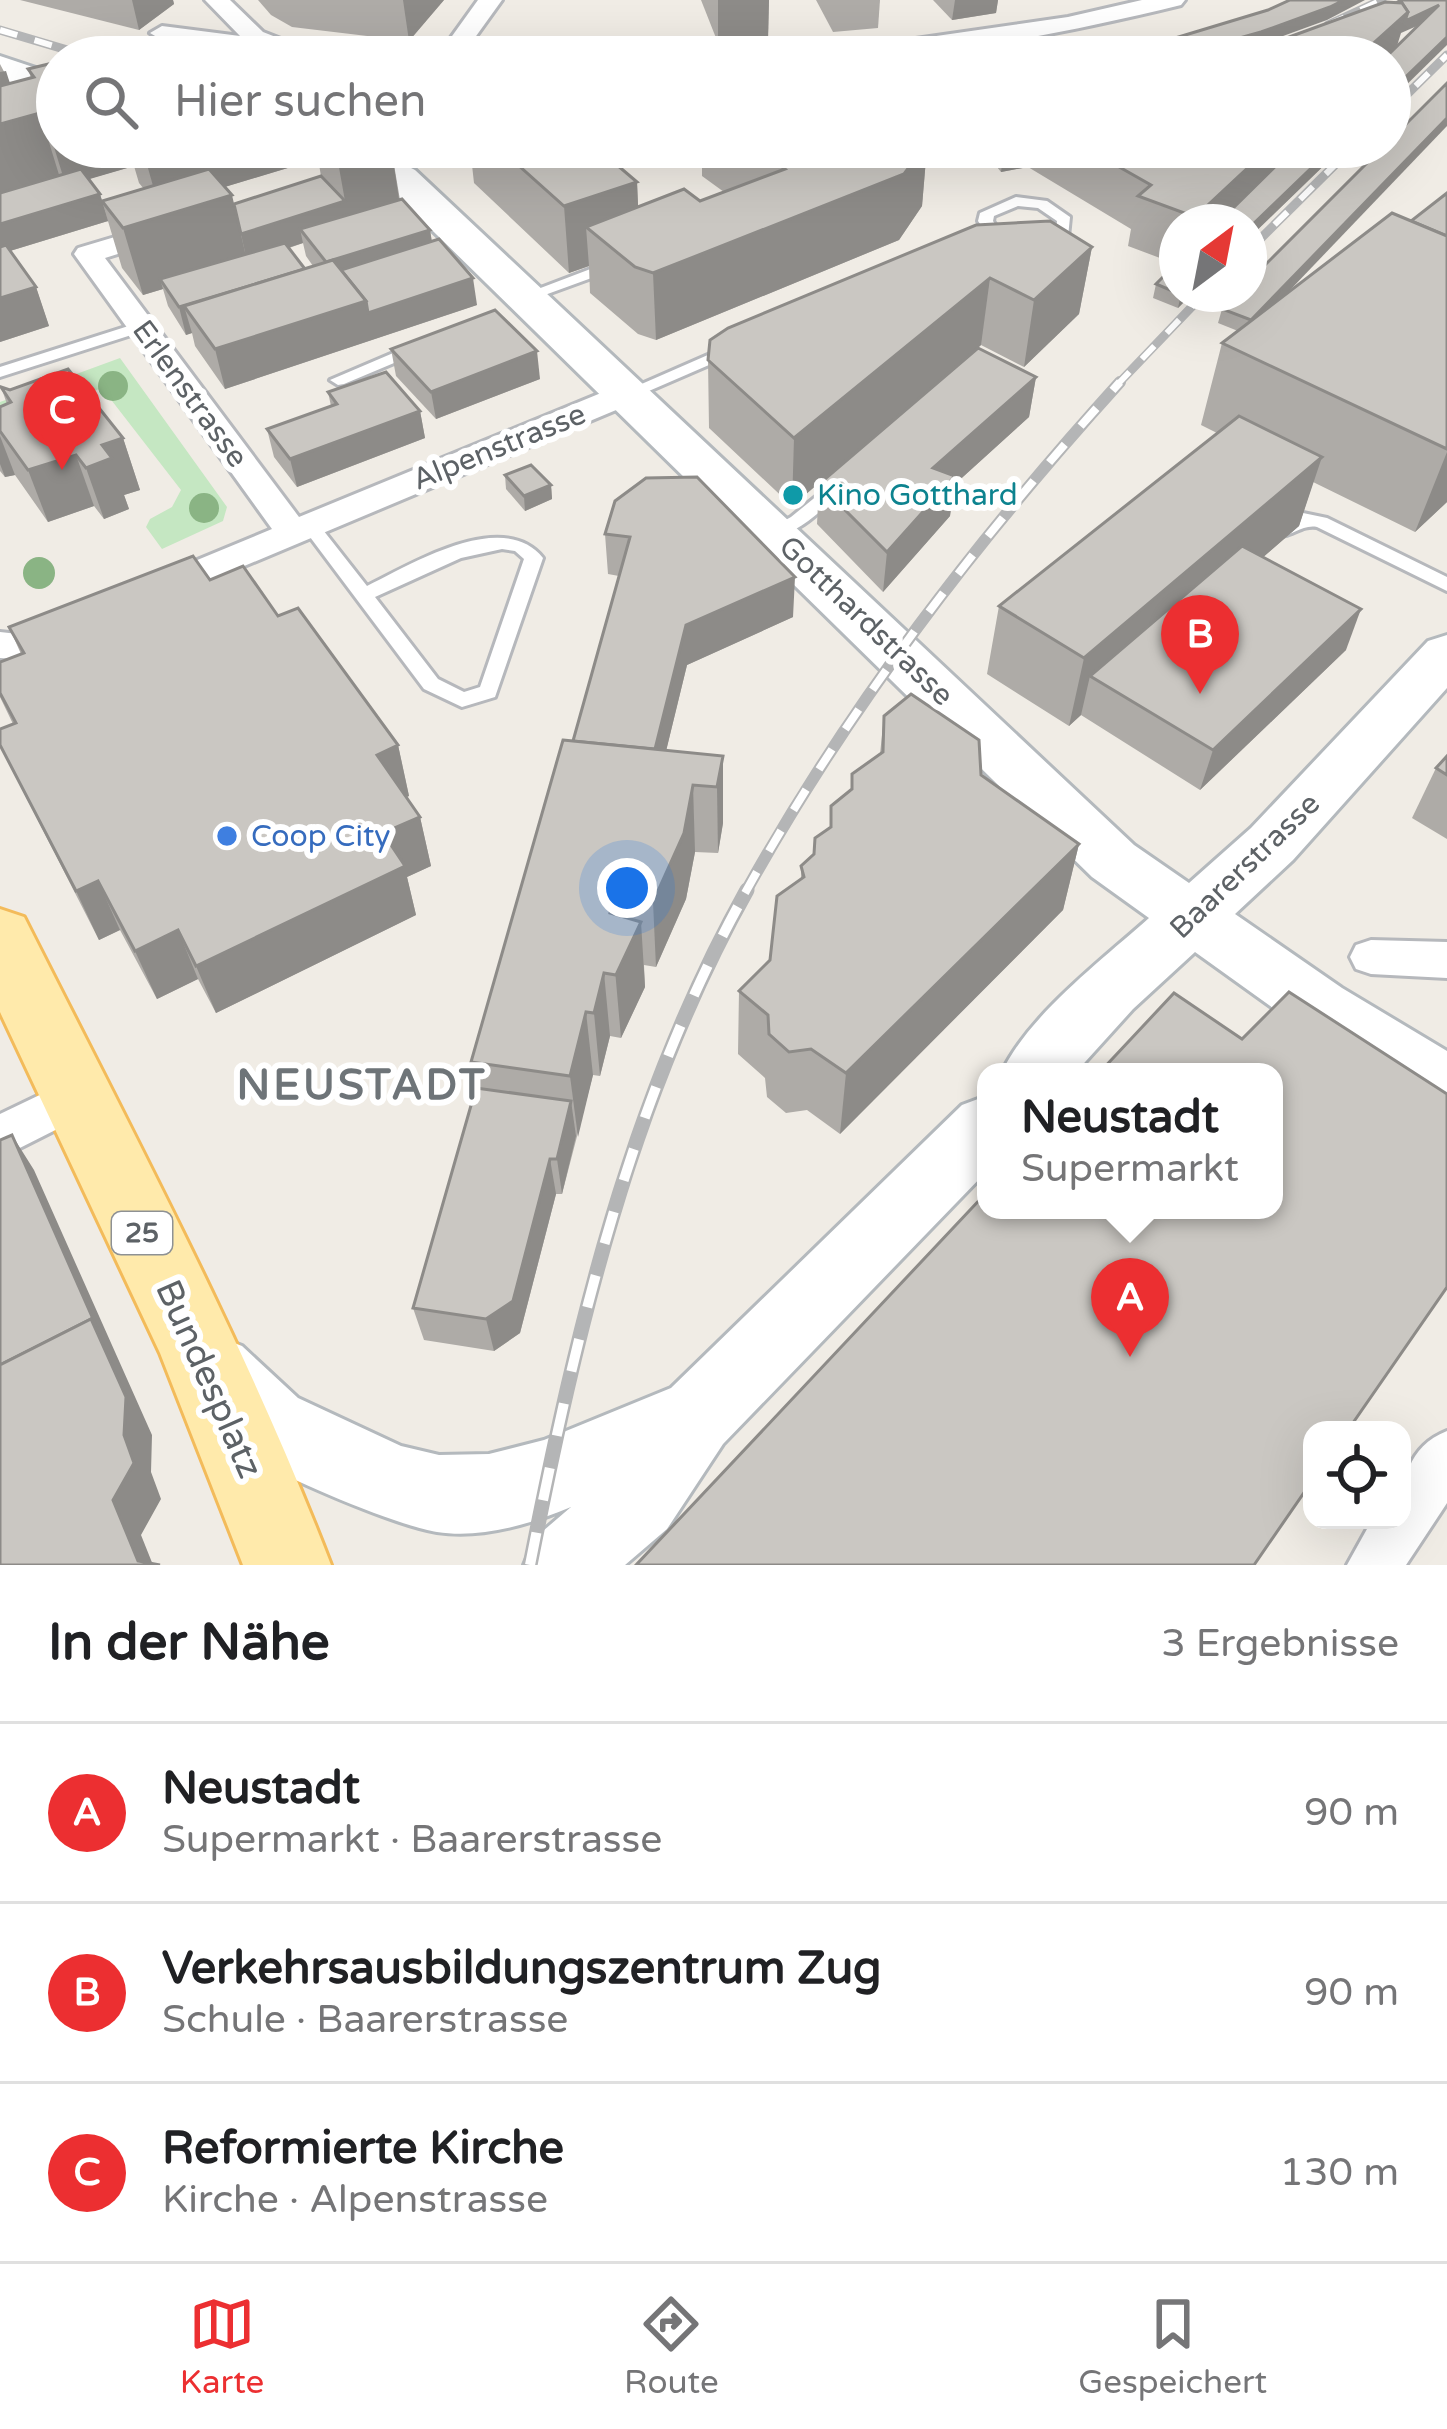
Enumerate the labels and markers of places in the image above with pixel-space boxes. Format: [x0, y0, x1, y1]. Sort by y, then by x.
pin: C [23, 371, 101, 470]
place label: Kino Gotthard [817, 477, 1018, 514]
marker: Kino Gotthard [780, 482, 806, 508]
pin: B [1161, 595, 1239, 694]
place label: Coop City [251, 818, 390, 855]
marker: Coop City [214, 823, 240, 849]
pin: A [1091, 1258, 1169, 1357]

